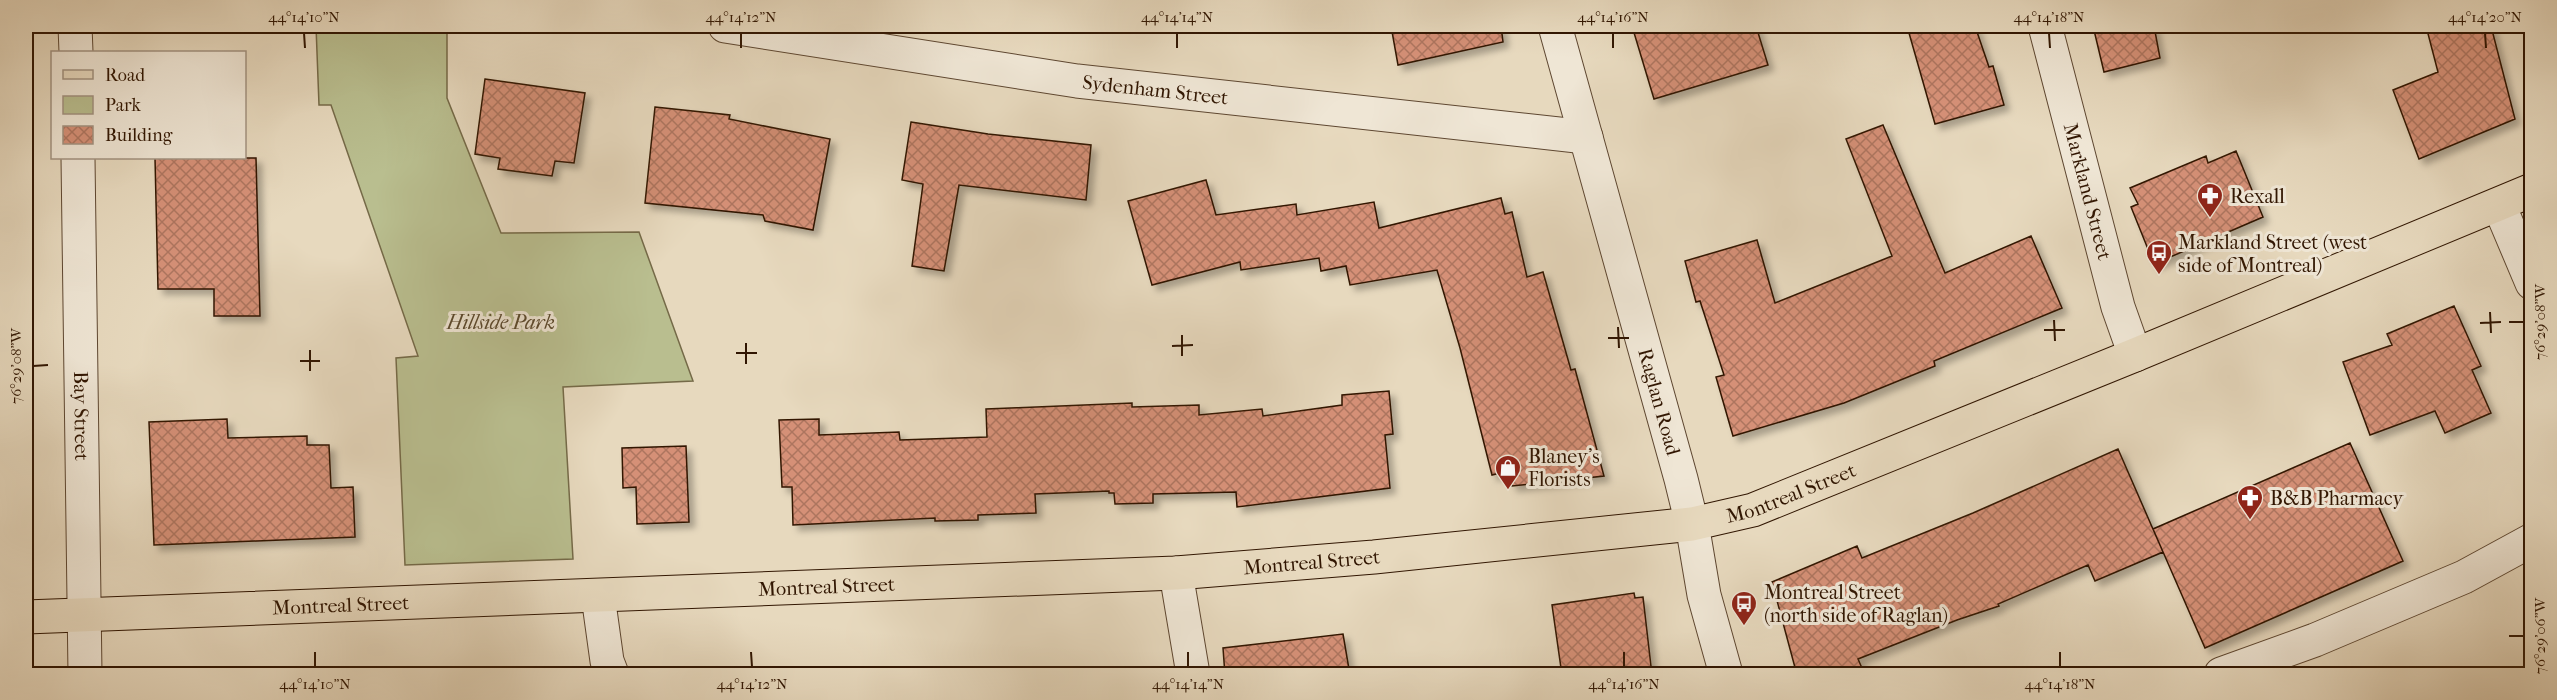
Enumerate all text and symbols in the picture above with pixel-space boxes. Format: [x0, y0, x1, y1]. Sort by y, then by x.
text: 44°14'10"N [268, 8, 340, 26]
text: 44°14'12"N [706, 8, 777, 26]
text: 44°14'14"N [1141, 8, 1214, 26]
text: 44°14'16"N [1577, 8, 1649, 26]
text: 44°14'18"N [2014, 8, 2085, 26]
text: 44°14'20"N [2448, 8, 2523, 26]
legend [51, 51, 246, 159]
text: Road [105, 65, 145, 86]
street label: Sydenham Street [1081, 71, 1229, 110]
text: Park [105, 95, 142, 116]
street label: Markland Street [2059, 121, 2116, 263]
text: Building [105, 125, 173, 146]
pharmacy icon: Rexall [2195, 181, 2225, 219]
place label: Rexall [2230, 185, 2285, 208]
place label: Markland Street (west side of Montreal) [2178, 231, 2367, 277]
bus stop icon: Markland Street (west side of Montreal) [2144, 238, 2174, 276]
text: 76°29'08"W [2531, 283, 2549, 360]
park label: Hillside Park [446, 311, 555, 334]
text: 76°29'08"W [7, 327, 25, 404]
street label: Raglan Road [1633, 346, 1685, 459]
street label: Bay Street [69, 371, 93, 461]
place label: Blaney's Florists [1528, 445, 1600, 491]
shop icon: Blaney's Florists [1493, 453, 1523, 491]
street label: Montreal Street [1724, 459, 1859, 528]
pharmacy icon: B&B Pharmacy [2235, 483, 2265, 521]
place label: B&B Pharmacy [2270, 487, 2404, 510]
street label: Montreal Street [1243, 545, 1381, 580]
street label: Montreal Street [758, 573, 895, 601]
place label: Montreal Street (north side of Raglan) [1764, 581, 1948, 627]
bus stop icon: Montreal Street (north side of Raglan) [1729, 589, 1759, 627]
street label: Montreal Street [272, 591, 410, 620]
text: 76°29'06"W [2531, 596, 2549, 674]
text: 44°14'10"N [279, 675, 351, 693]
text: 44°14'12"N [717, 675, 788, 693]
text: 44°14'14"N [1152, 675, 1225, 693]
text: 44°14'16"N [1588, 675, 1660, 693]
text: 44°14'18"N [2025, 675, 2096, 693]

